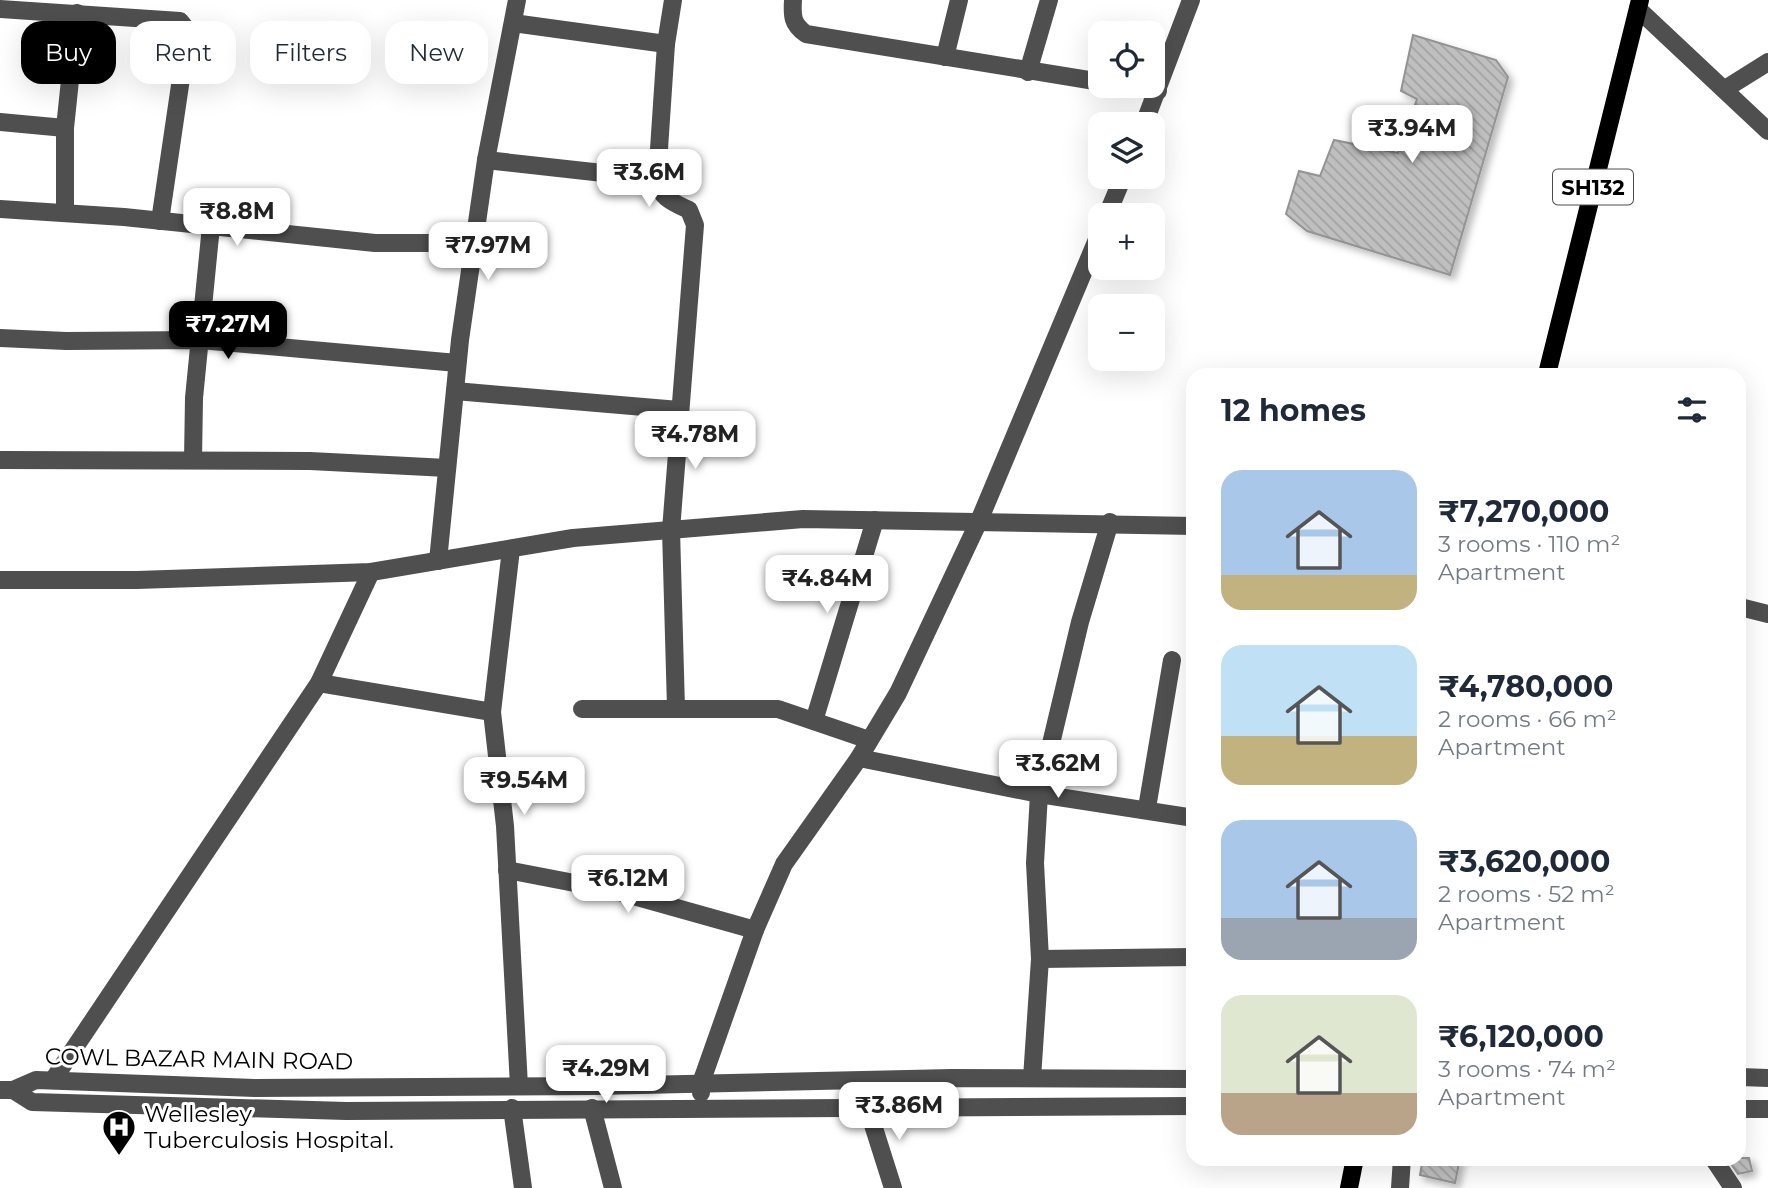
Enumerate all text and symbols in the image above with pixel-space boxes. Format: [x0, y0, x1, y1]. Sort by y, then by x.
chip: Buy [21, 21, 116, 84]
chip: Rent [130, 21, 236, 84]
chip: Filters [250, 21, 371, 84]
chip: New [385, 21, 488, 84]
map controls [1088, 21, 1165, 371]
button: locate [1088, 21, 1165, 98]
pin: ₹3.94M [1355, 106, 1469, 165]
button: layers [1088, 112, 1165, 189]
text: ₹3.94M [1368, 114, 1456, 142]
pin: ₹3.6M [600, 150, 698, 209]
text: ₹3.6M [613, 158, 685, 186]
road number: SH132 [1553, 170, 1633, 204]
pin: ₹8.8M [188, 188, 286, 248]
text: ₹8.8M [199, 197, 275, 225]
button: + [1088, 203, 1165, 280]
pin: ₹7.97M [431, 222, 545, 282]
text: ₹7.97M [445, 231, 531, 259]
button: − [1088, 294, 1165, 371]
pin: ₹7.27M [171, 302, 285, 361]
text: ₹7.27M [185, 310, 271, 338]
icon: filters [1673, 391, 1711, 429]
text: 12 homes [1221, 392, 1366, 429]
pin: ₹4.78M [638, 412, 752, 471]
text: ₹4.78M [651, 420, 739, 448]
text: ₹7,270,000 [1438, 493, 1609, 530]
icon: home [1277, 498, 1361, 582]
text: 3 rooms · 110 m² [1438, 530, 1620, 558]
pin: ₹4.84M [770, 556, 884, 615]
text: Apartment [1438, 558, 1566, 586]
text: ₹4.84M [781, 564, 873, 592]
text: ₹4,780,000 [1438, 668, 1614, 705]
icon: home [1277, 673, 1361, 757]
text: 2 rooms · 66 m² [1438, 705, 1617, 733]
text: Apartment [1438, 733, 1566, 761]
pin: ₹3.62M [1001, 740, 1115, 800]
text: ₹3.62M [1015, 749, 1101, 777]
pin: ₹9.54M [467, 758, 581, 817]
text: ₹9.54M [480, 766, 568, 794]
text: ₹3,620,000 [1438, 843, 1610, 880]
icon: home [1277, 848, 1361, 932]
pin: ₹6.12M [571, 856, 685, 915]
text: ₹6.12M [587, 864, 669, 892]
text: 2 rooms · 52 m² [1438, 880, 1615, 908]
text: Apartment [1438, 908, 1566, 936]
text: ₹6,120,000 [1438, 1018, 1604, 1055]
icon: home [1277, 1023, 1361, 1107]
street label: COWL BAZAR MAIN ROAD [45, 1042, 353, 1076]
pin: ₹4.29M [549, 1046, 663, 1105]
text: ₹4.29M [562, 1054, 650, 1082]
text: 3 rooms · 74 m² [1438, 1055, 1616, 1083]
pin: ₹3.86M [842, 1082, 956, 1142]
text: Apartment [1438, 1083, 1566, 1111]
text: ₹3.86M [855, 1091, 943, 1119]
place label: Wellesley Tuberculosis Hospital. [144, 1100, 394, 1154]
hospital icon: Wellesley Tuberculosis Hospital. [100, 1108, 138, 1157]

